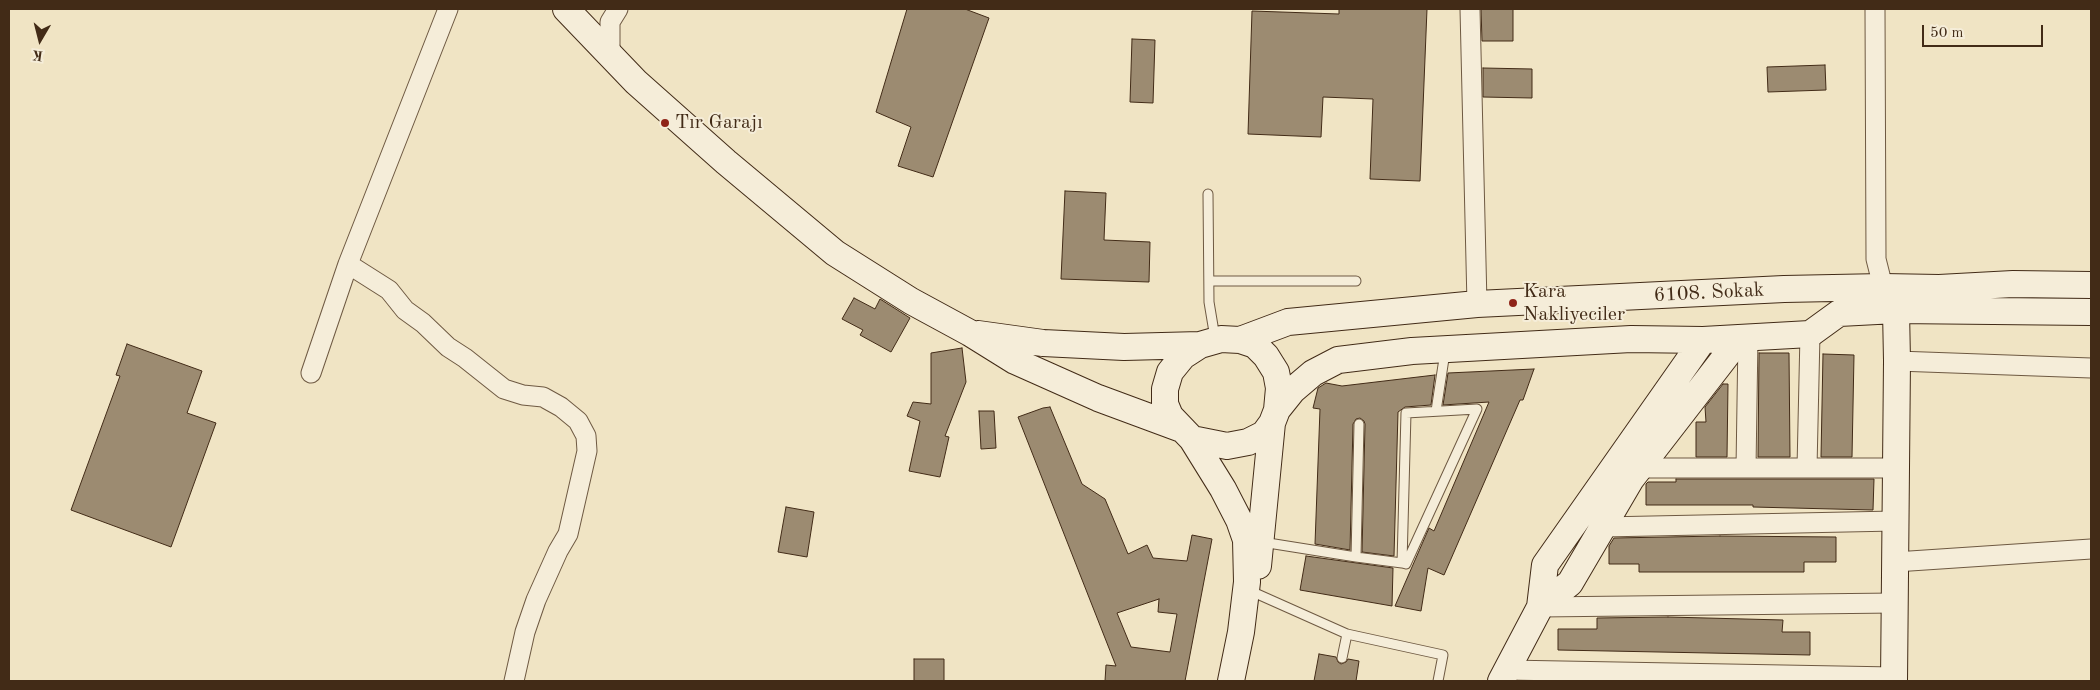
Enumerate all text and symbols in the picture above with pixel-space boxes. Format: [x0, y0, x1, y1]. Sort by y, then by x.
north arrow [15, 15, 65, 65]
scale bar [1925, 15, 2046, 47]
text: 50 m [1930, 26, 1964, 41]
text: K [32, 47, 44, 63]
place label: Tır Garajı [675, 111, 763, 135]
marker: Tır Garajı [659, 117, 671, 129]
street label: 6108. Sokak [1653, 278, 1765, 308]
place label: Kara Nakliyeciler [1523, 280, 1625, 327]
marker: Kara Nakliyeciler [1507, 297, 1519, 309]

